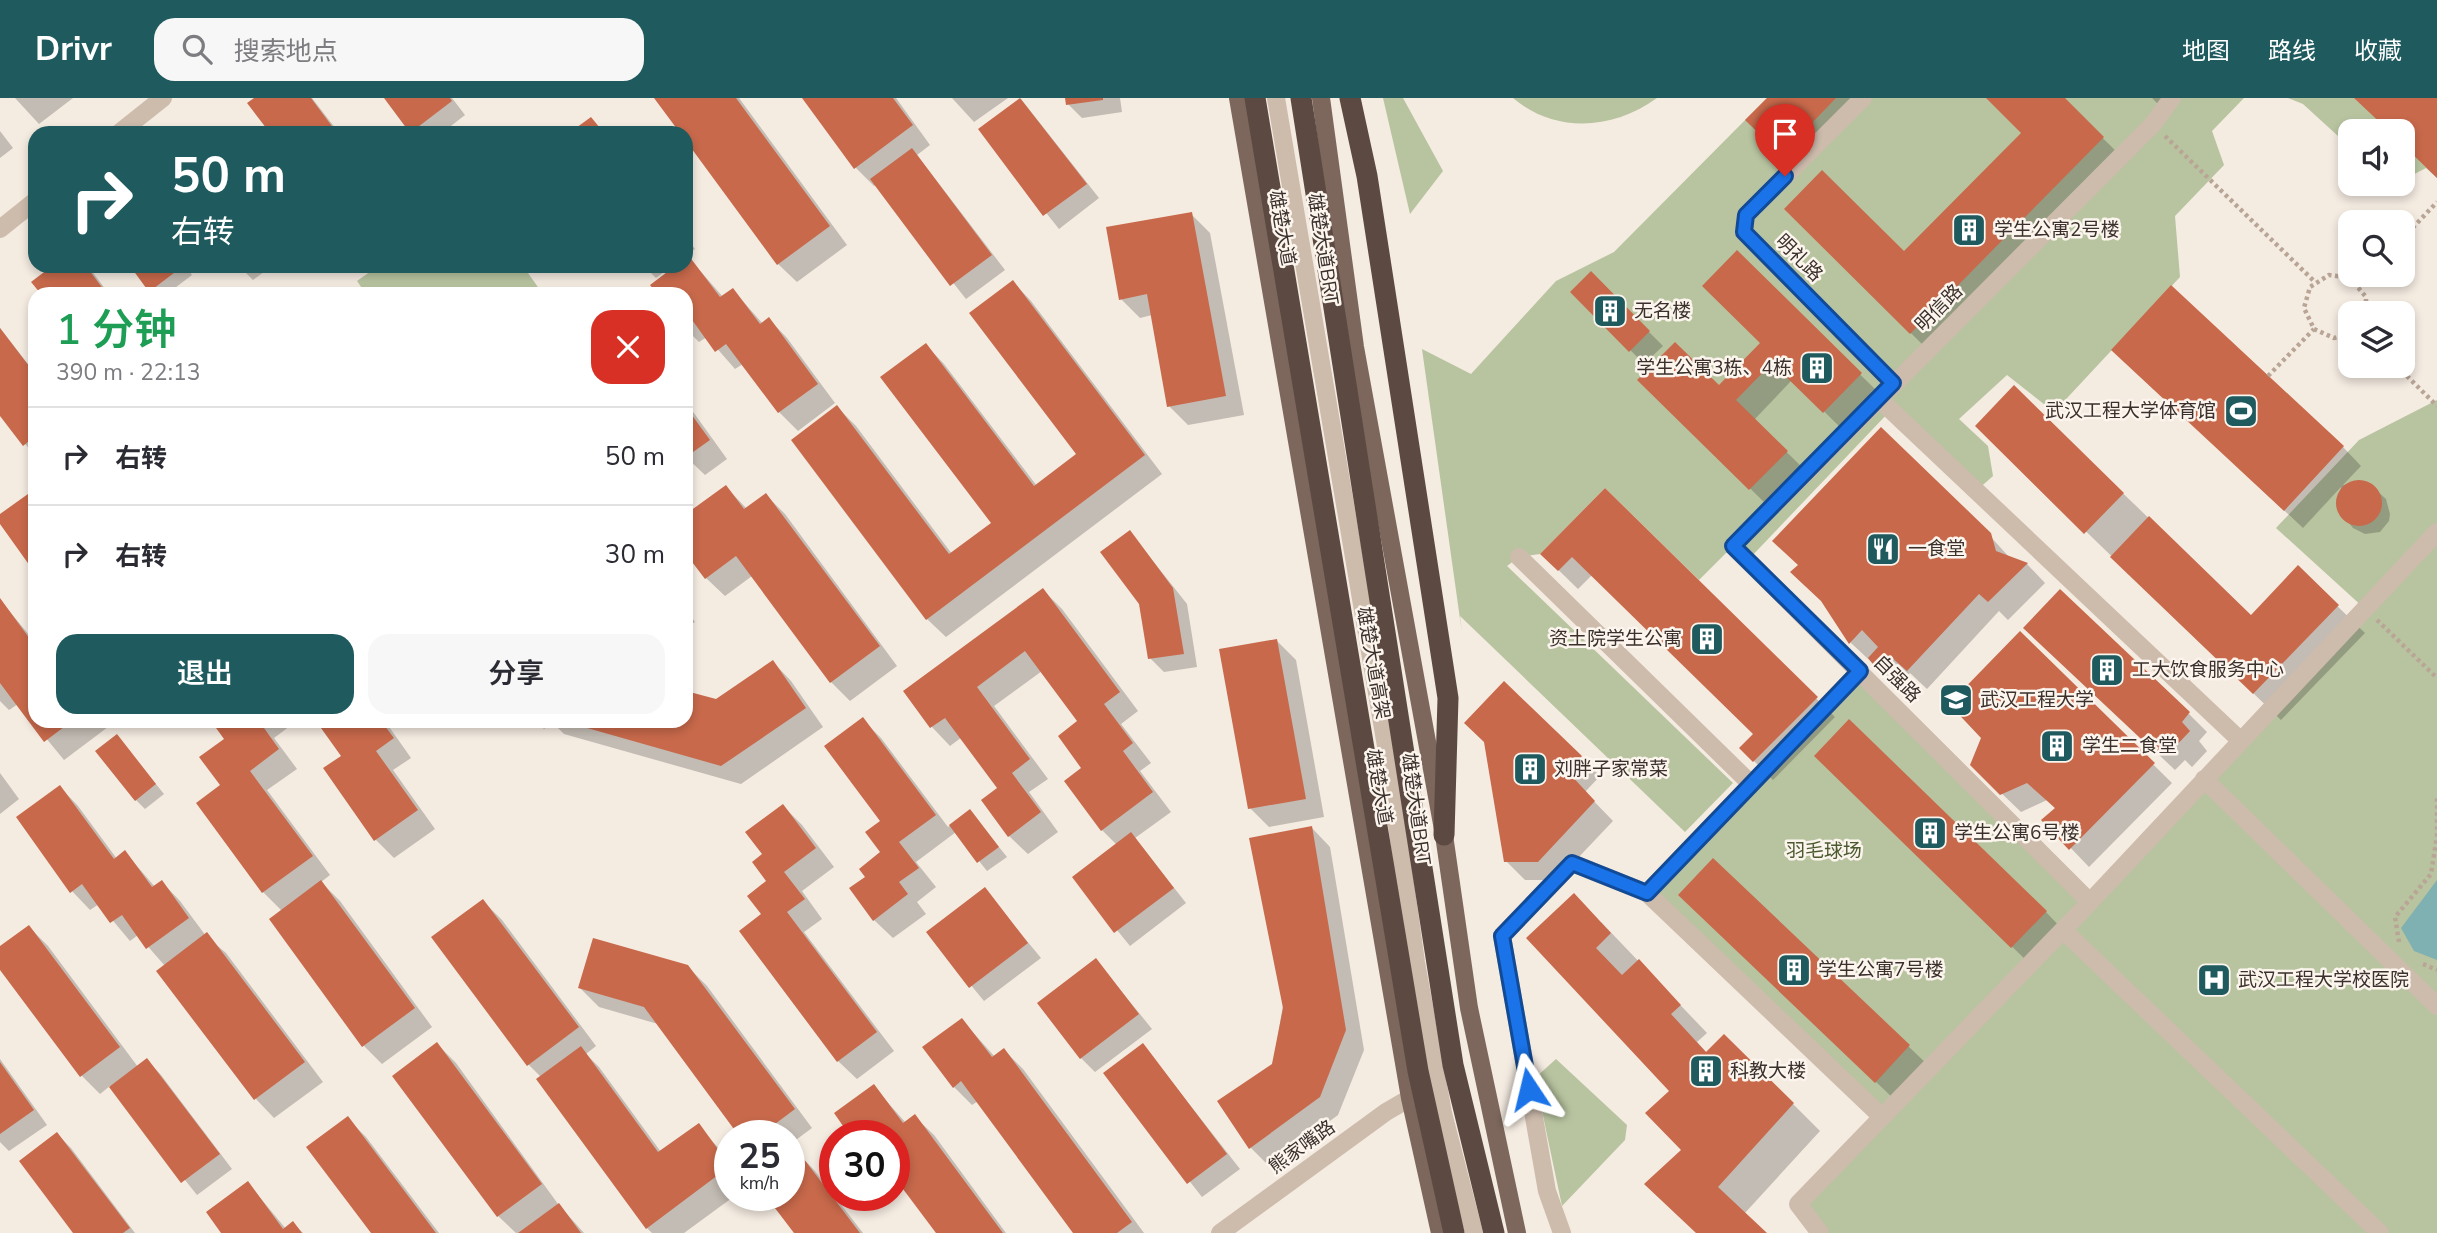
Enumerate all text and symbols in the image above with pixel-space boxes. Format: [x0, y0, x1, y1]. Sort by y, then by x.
search box [154, 18, 644, 81]
text: Drivr [35, 27, 112, 72]
icon: search [178, 30, 216, 68]
text: 搜索地点 [234, 34, 338, 69]
text: 地图 [2182, 35, 2230, 67]
text: 路线 [2268, 35, 2316, 67]
text: 收藏 [2354, 35, 2402, 67]
pin [1755, 104, 1815, 176]
icon: arrive [1766, 115, 1804, 153]
map controls [2338, 119, 2415, 378]
button: sound [2338, 119, 2415, 196]
text: 50 m [171, 142, 286, 209]
icon: right [56, 154, 147, 245]
street label: 雄楚大道 [1263, 188, 1301, 268]
street label: 雄楚大道BRT [1301, 191, 1345, 307]
button: search [2338, 210, 2415, 287]
text: 右转 [171, 211, 235, 254]
building icon: 学生公寓2号楼 [1950, 211, 1988, 249]
place label: 学生公寓2号楼 [1994, 217, 2119, 243]
street label: 明礼路 [1770, 229, 1828, 287]
street label: 明信路 [1910, 279, 1968, 337]
building icon: 无名楼 [1591, 292, 1629, 330]
place label: 无名楼 [1634, 298, 1691, 324]
button: layers [2338, 301, 2415, 378]
text: 1 分钟 [56, 302, 176, 359]
button: close [591, 310, 665, 384]
building icon: 学生公寓3栋、4栋 [1798, 349, 1836, 387]
place label: 学生公寓3栋、4栋 [1636, 355, 1792, 381]
text: 390 m · 22:13 [56, 357, 201, 388]
sports icon: 武汉工程大学体育馆 [2222, 392, 2260, 430]
place label: 武汉工程大学体育馆 [2045, 398, 2216, 424]
icon: right [56, 437, 94, 475]
text: 50 m [605, 439, 665, 474]
text: 右转 [115, 441, 167, 476]
restaurant icon: 一食堂 [1864, 530, 1902, 568]
icon: right [56, 535, 94, 573]
place label: 一食堂 [1908, 536, 1965, 562]
text: 30 m [605, 537, 665, 572]
text: 右转 [115, 539, 167, 574]
street label: 雄楚大道高架 [1350, 605, 1396, 721]
building icon: 资土院学生公寓 [1688, 620, 1726, 658]
place label: 资土院学生公寓 [1549, 626, 1682, 652]
button: 退出 [56, 634, 354, 714]
button: 分享 [368, 634, 665, 714]
street label: 自强路 [1868, 650, 1926, 708]
building icon: 工大饮食服务中心 [2088, 651, 2126, 689]
place label: 工大饮食服务中心 [2132, 657, 2284, 683]
school or university icon: 武汉工程大学 [1937, 681, 1975, 719]
place label: 武汉工程大学 [1980, 687, 2094, 713]
building icon: 学生二食堂 [2038, 727, 2076, 765]
place label: 学生二食堂 [2082, 733, 2177, 759]
street label: 雄楚大道 [1360, 747, 1398, 827]
building icon: 刘胖子家常菜 [1511, 750, 1549, 788]
street label: 雄楚大道BRT [1395, 751, 1437, 867]
place label: 刘胖子家常菜 [1554, 756, 1668, 782]
building icon: 学生公寓6号楼 [1911, 814, 1949, 852]
place label: 学生公寓6号楼 [1954, 820, 2079, 846]
park label: 羽毛球场 [1786, 838, 1862, 864]
building icon: 学生公寓7号楼 [1775, 951, 1813, 989]
place label: 学生公寓7号楼 [1818, 957, 1943, 983]
hospital icon: 武汉工程大学校医院 [2195, 961, 2233, 999]
place label: 武汉工程大学校医院 [2238, 967, 2409, 993]
position arrow [1492, 1052, 1566, 1126]
building icon: 科教大楼 [1687, 1052, 1725, 1090]
place label: 科教大楼 [1730, 1058, 1806, 1084]
street label: 熊家嘴路 [1264, 1114, 1340, 1180]
speed limit sign: 30 [819, 1120, 910, 1211]
text: 25 [738, 1133, 781, 1180]
text: km/h [740, 1171, 779, 1195]

